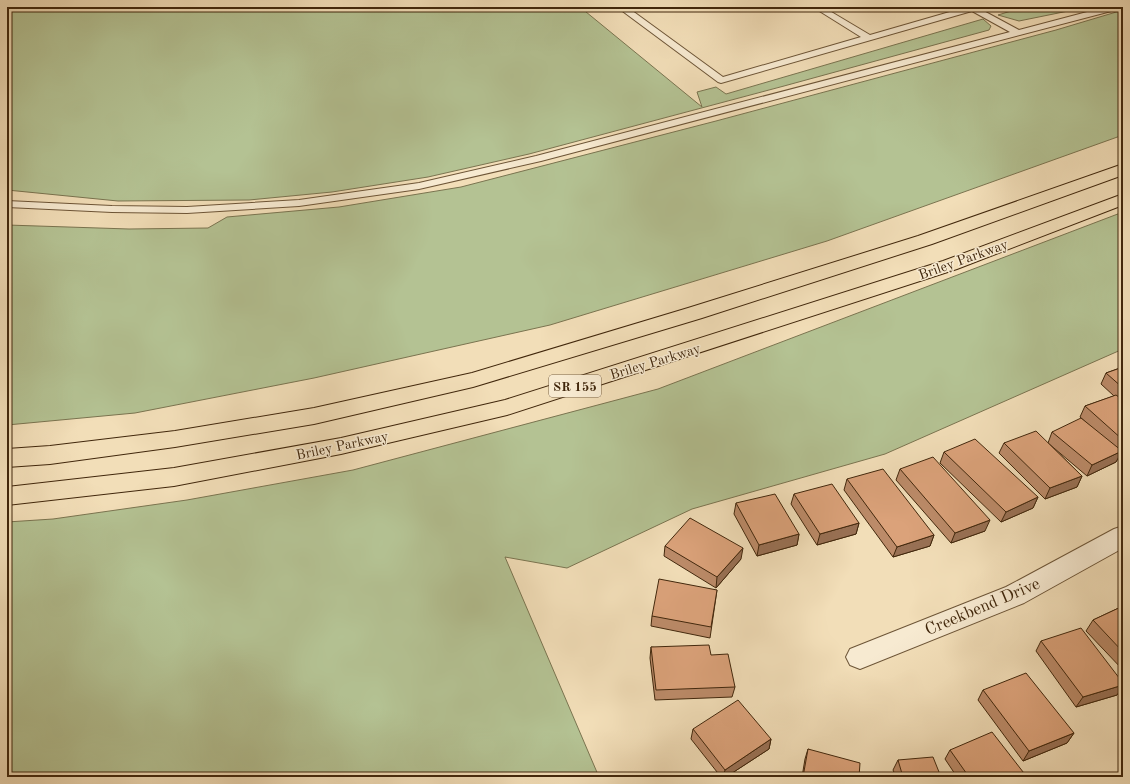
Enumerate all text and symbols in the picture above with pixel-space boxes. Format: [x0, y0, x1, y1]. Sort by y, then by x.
street label: Briley Parkway [917, 237, 1010, 283]
street label: Briley Parkway [608, 341, 703, 382]
road number: SR 155 [549, 375, 601, 397]
street label: Briley Parkway [295, 429, 390, 463]
street label: Creekbend Drive [923, 575, 1043, 639]

